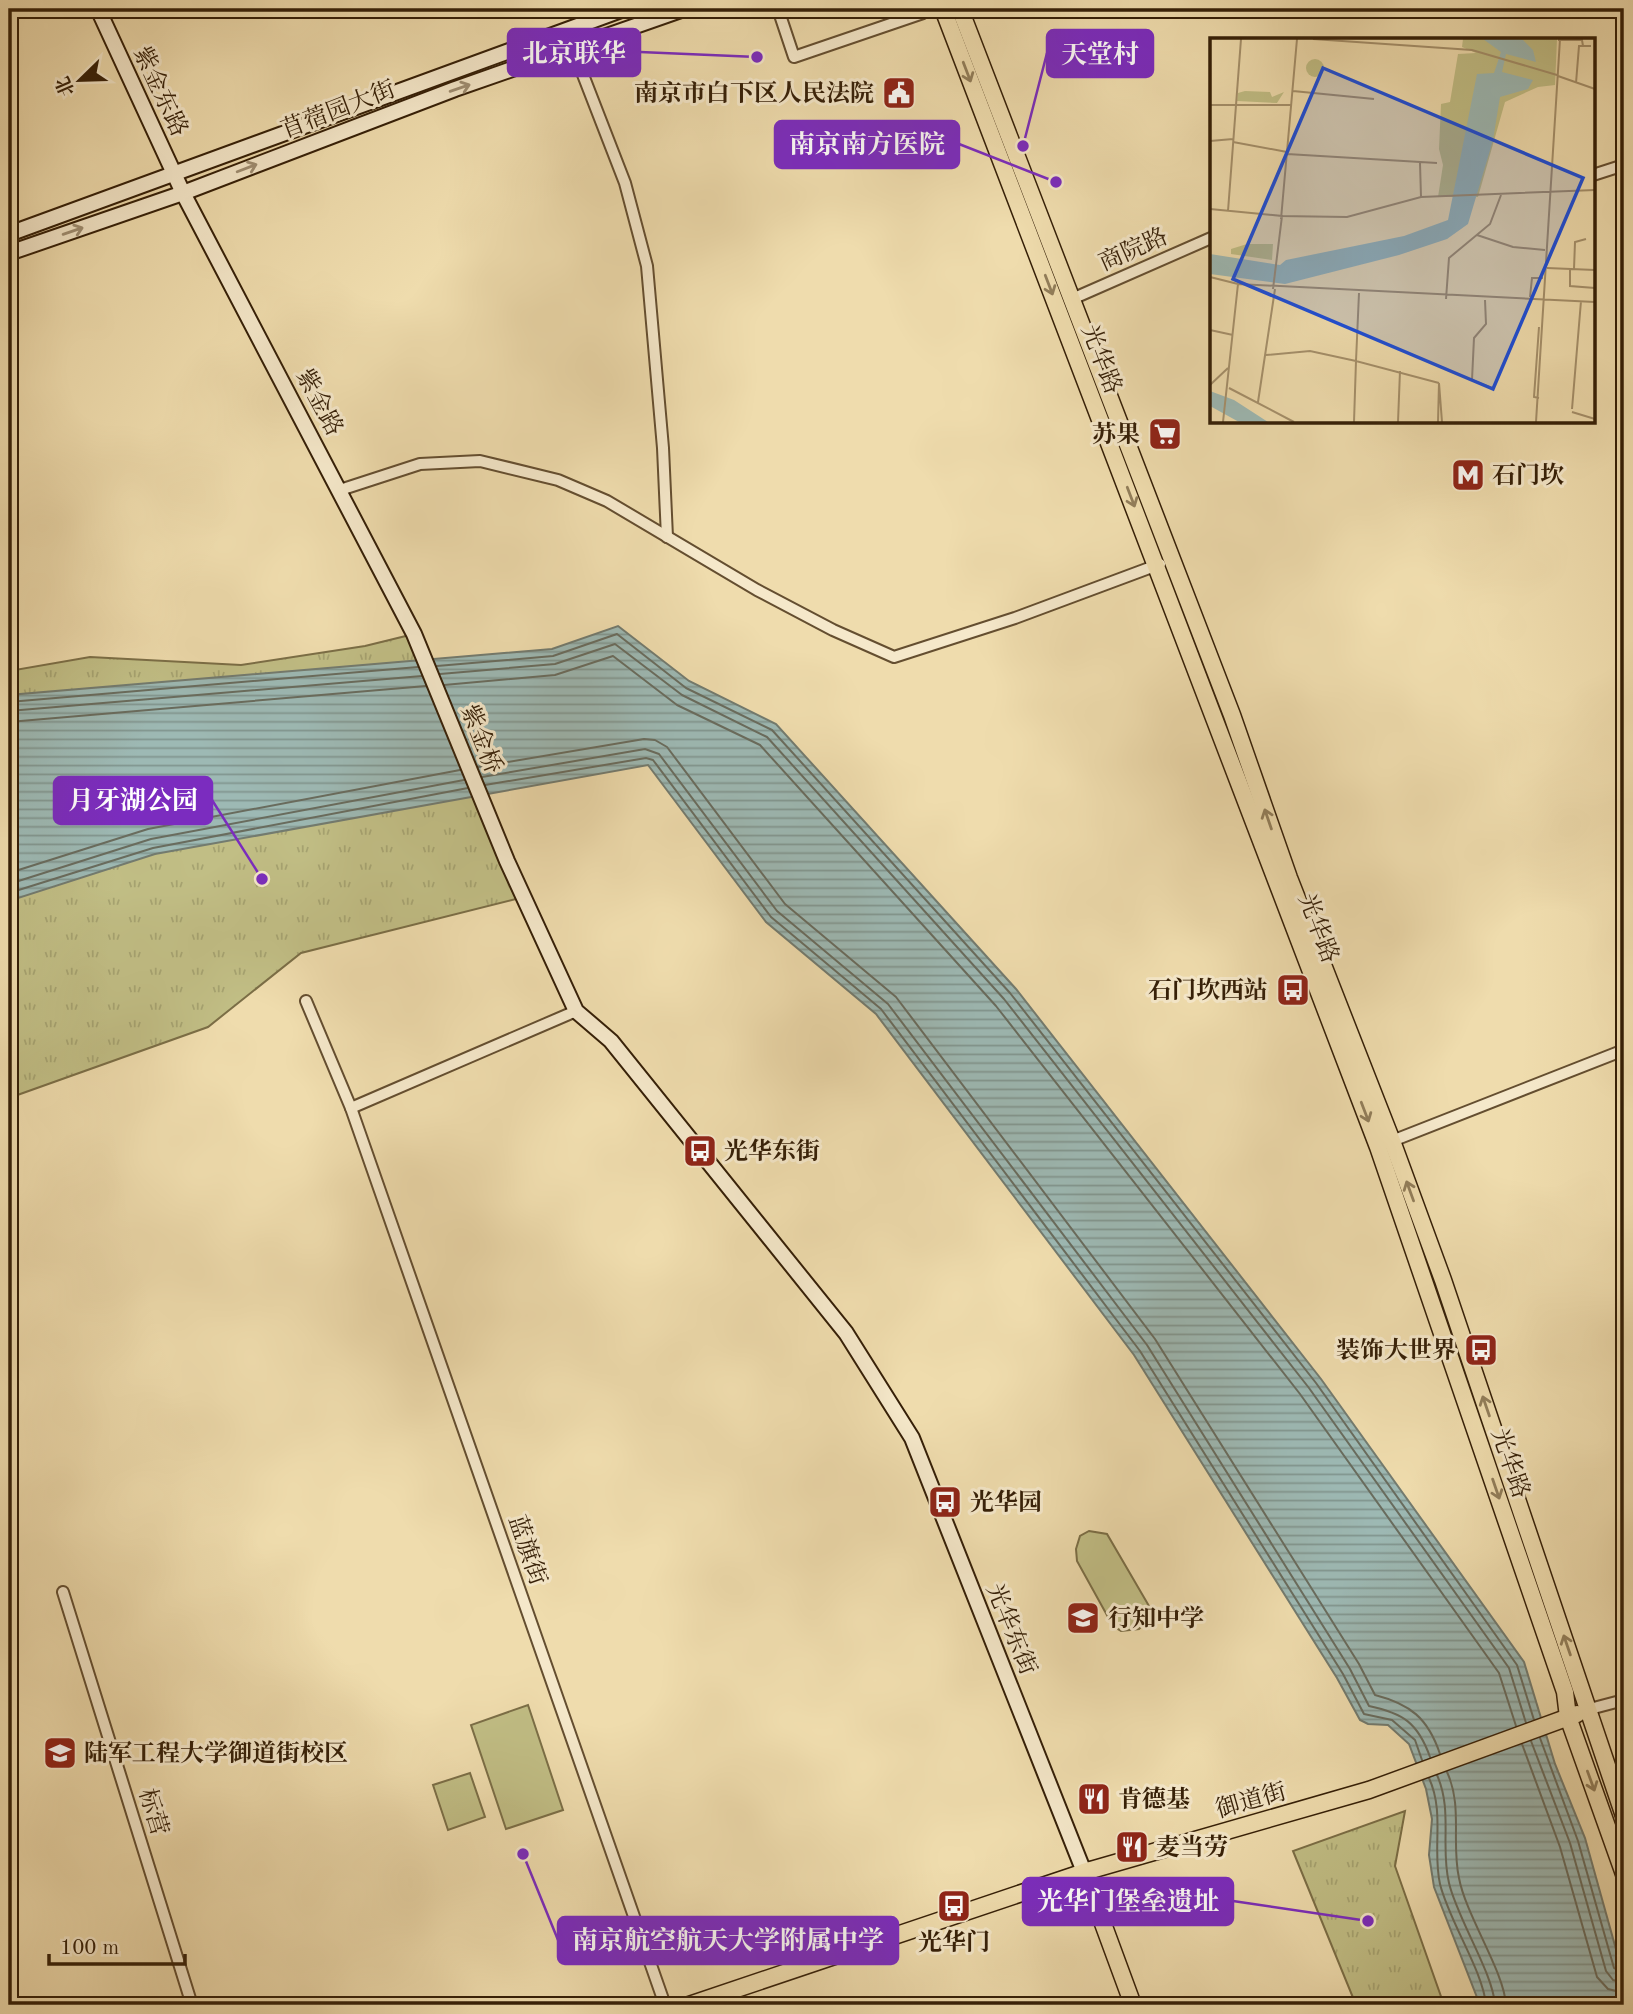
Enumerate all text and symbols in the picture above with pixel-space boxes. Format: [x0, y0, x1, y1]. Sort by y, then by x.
callout: 北京联华 [508, 29, 640, 76]
callout: 天堂村 [1047, 30, 1153, 77]
inset map [1210, 38, 1594, 424]
text: 北京联华 [522, 39, 626, 68]
text: 天堂村 [1061, 40, 1139, 69]
street label: 紫金东路 [128, 42, 193, 140]
north arrow [46, 46, 116, 116]
one-way arrow [962, 61, 975, 83]
text: 北 [52, 73, 79, 99]
public building icon: 南京市白下区人民法院 [880, 74, 918, 112]
street label: 苜蓿园大街 [277, 75, 399, 144]
place label: 南京市白下区人民法院 [634, 80, 874, 107]
one-way arrow [449, 81, 471, 94]
callout: 南京南方医院 [775, 121, 959, 168]
text: 南京南方医院 [789, 130, 945, 159]
one-way arrow [236, 161, 258, 174]
street label: 商院路 [1095, 222, 1172, 276]
one-way arrow [62, 224, 84, 236]
one-way arrow [1044, 273, 1056, 295]
street label: 光华路 [1076, 321, 1127, 398]
street label: 紫金路 [291, 364, 348, 440]
supermarket icon: 苏果 [1146, 415, 1184, 453]
place label: 苏果 [1092, 421, 1140, 448]
metro station icon: 石门坎 [1449, 456, 1487, 494]
place label: 石门坎 [1492, 462, 1564, 489]
one-way arrow [1126, 485, 1139, 507]
street label: 紫金桥 [456, 701, 508, 778]
callout: 月牙湖公园 [54, 777, 212, 824]
text: 月牙湖公园 [68, 787, 198, 815]
one-way arrow [1261, 808, 1273, 830]
street label: 光华路 [1293, 890, 1344, 967]
bus stop icon: 石门坎西站 [1274, 971, 1312, 1009]
place label: 石门坎西站 [1148, 977, 1268, 1004]
one-way arrow [1359, 1101, 1372, 1123]
bus stop icon: 光华东街 [681, 1132, 719, 1170]
place label: 光华东街 [724, 1138, 820, 1165]
one-way arrow [1403, 1181, 1416, 1203]
bus stop icon: 装饰大世界 [1462, 1331, 1500, 1369]
place label: 装饰大世界 [1336, 1337, 1456, 1364]
one-way arrow [1479, 1395, 1492, 1417]
street label: 光华路 [1486, 1425, 1535, 1502]
one-way arrow [1491, 1478, 1503, 1500]
bus stop icon: 光华园 [926, 1483, 964, 1521]
place label: 光华园 [970, 1489, 1042, 1516]
street label: 蓝旗街 [503, 1512, 552, 1589]
street label: 光华东街 [981, 1580, 1042, 1679]
school or university icon: 行知中学 [1064, 1599, 1102, 1637]
place label: 行知中学 [1108, 1605, 1204, 1632]
one-way arrow [1560, 1634, 1572, 1656]
school or university icon: 陆军工程大学御道街校区 [41, 1734, 79, 1772]
place label: 陆军工程大学御道街校区 [84, 1740, 348, 1767]
one-way arrow [1586, 1770, 1598, 1792]
street label: 御道街 [1213, 1778, 1289, 1823]
restaurant icon: 肯德基 [1075, 1780, 1113, 1818]
street label: 标营 [134, 1785, 173, 1839]
place label: 肯德基 [1118, 1786, 1190, 1813]
restaurant icon: 麦当劳 [1113, 1828, 1151, 1866]
place label: 麦当劳 [1156, 1834, 1228, 1861]
callout: 光华门堡垒遗址 [1023, 1878, 1233, 1925]
bus stop icon: 光华门 [935, 1887, 973, 1925]
text: 光华门堡垒遗址 [1037, 1887, 1219, 1916]
callout: 南京航空航天大学附属中学 [558, 1917, 898, 1964]
scale bar [49, 1923, 186, 1967]
text: 南京航空航天大学附属中学 [572, 1926, 884, 1955]
place label: 光华门 [918, 1929, 990, 1956]
text: 100 m [60, 1938, 119, 1959]

